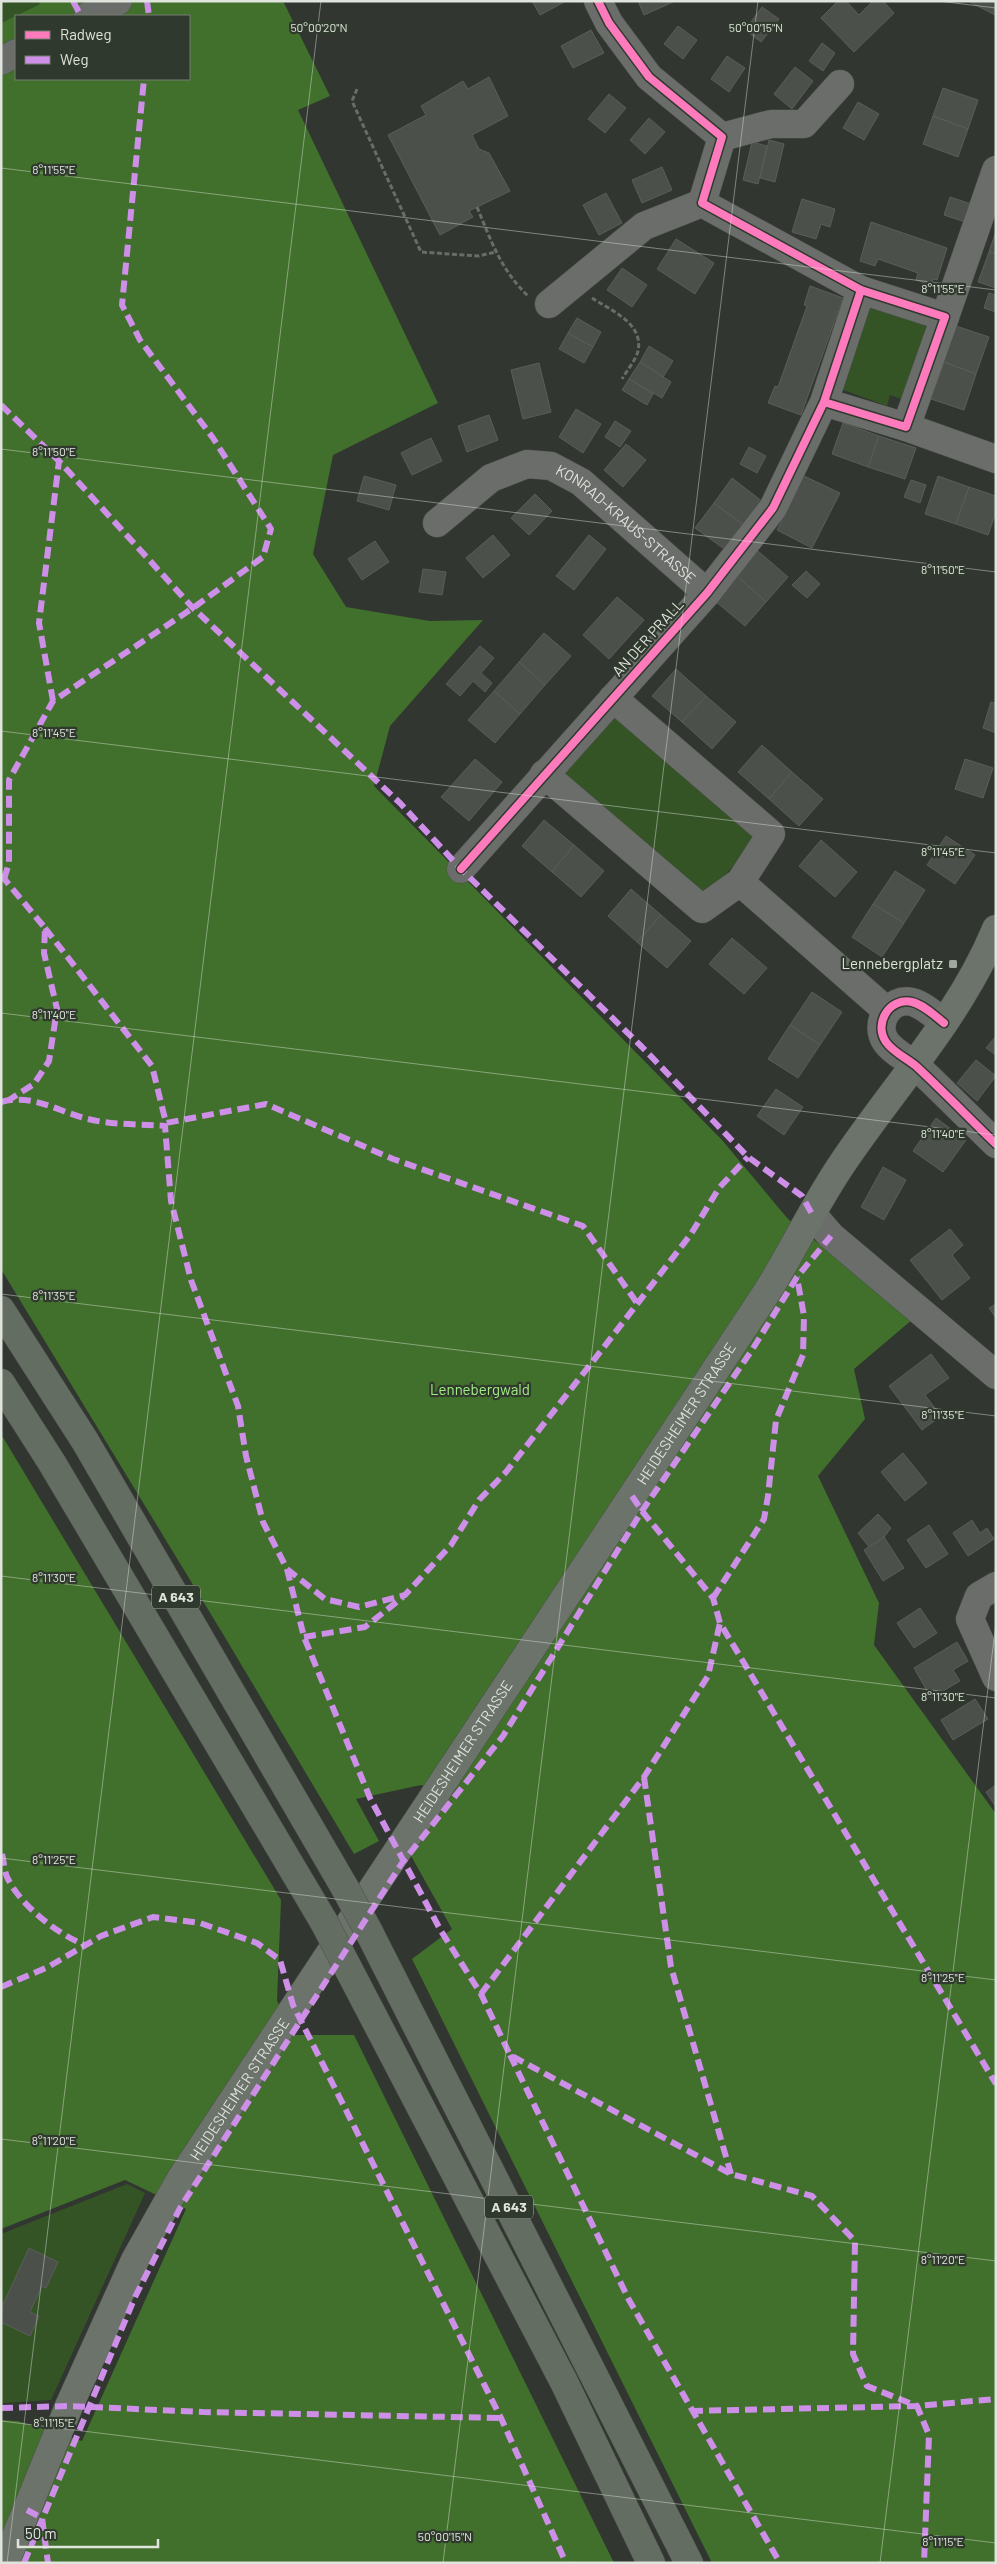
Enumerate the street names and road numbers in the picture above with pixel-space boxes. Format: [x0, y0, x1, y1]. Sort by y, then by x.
street label: KONRAD-KRAUS-STRASSE [553, 460, 700, 587]
street label: AN DER PRALL [608, 595, 687, 680]
street label: HEIDESHEIMER STRASSE [632, 1339, 739, 1488]
road number: A 643 [152, 1585, 200, 1608]
street label: HEIDESHEIMER STRASSE [409, 1677, 516, 1826]
street label: HEIDESHEIMER STRASSE [186, 2015, 292, 2163]
road number: A 643 [485, 2196, 533, 2218]

